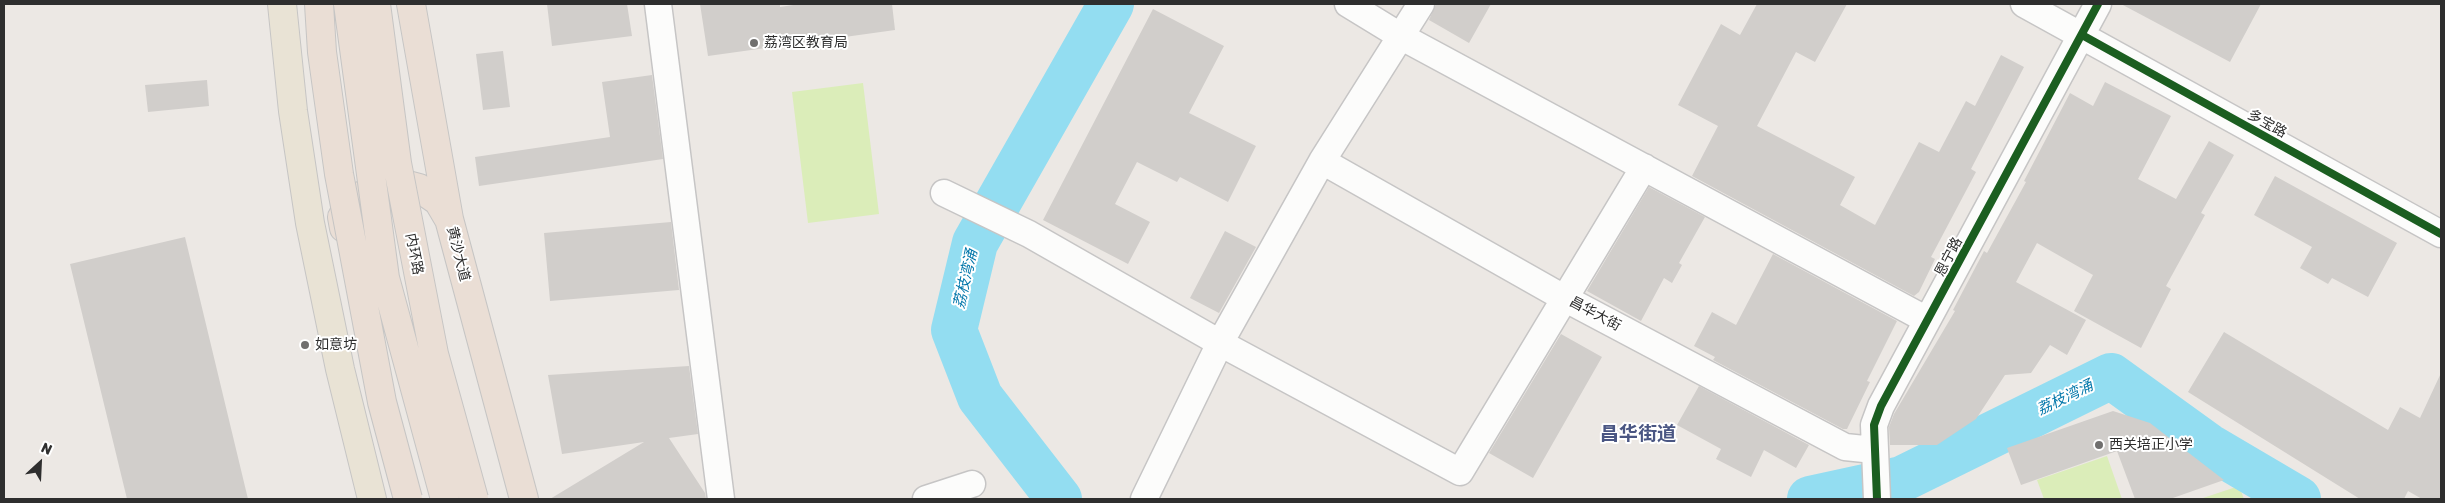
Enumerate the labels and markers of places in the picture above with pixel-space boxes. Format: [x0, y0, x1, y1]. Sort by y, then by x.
place label: 荔湾区教育局 [764, 35, 848, 51]
marker: 荔湾区教育局 [748, 37, 760, 49]
place label: 如意坊 [315, 337, 357, 353]
marker: 如意坊 [299, 339, 311, 351]
place label: 西关培正小学 [2109, 437, 2193, 453]
marker: 西关培正小学 [2093, 439, 2105, 451]

